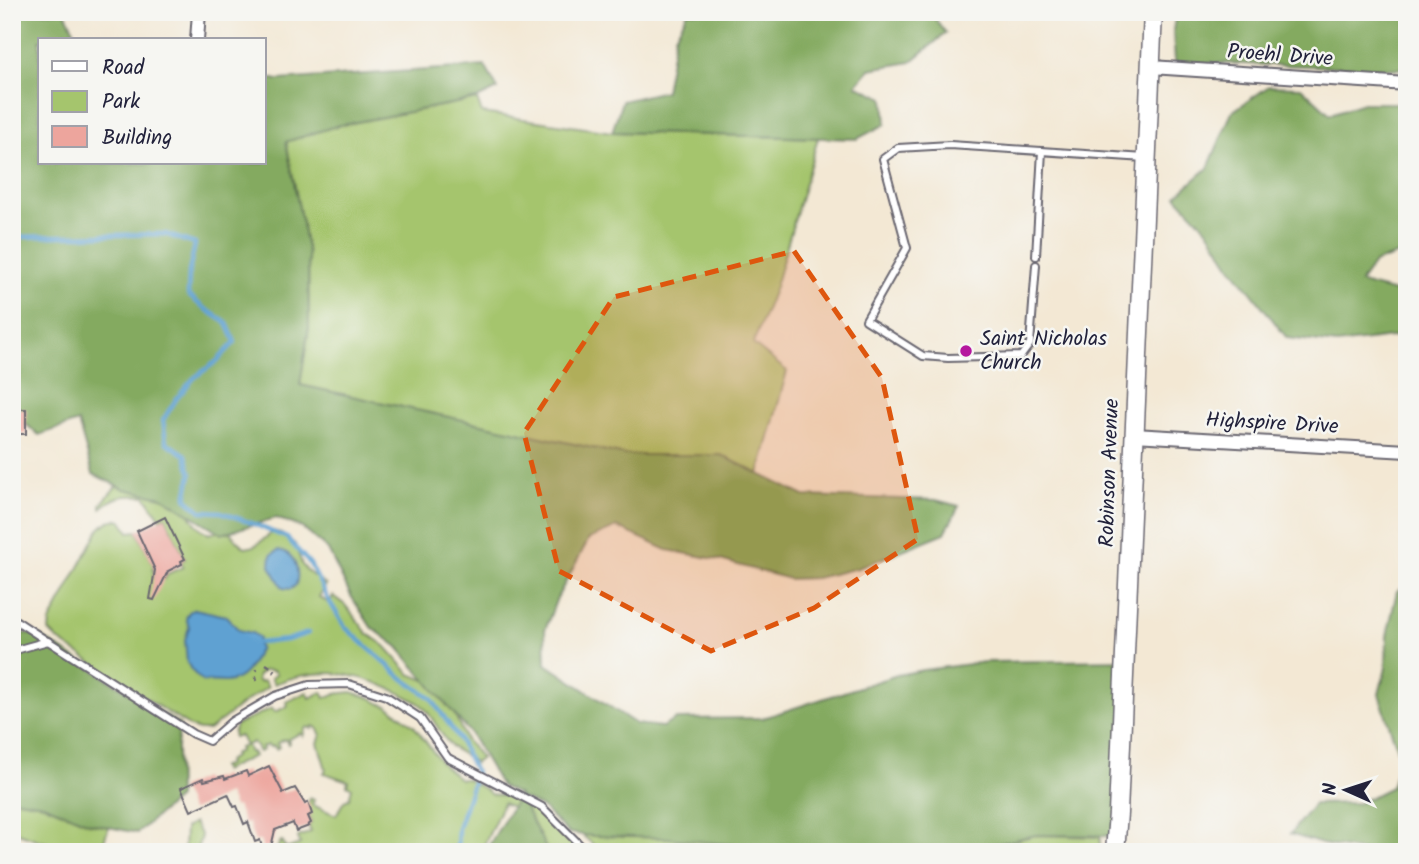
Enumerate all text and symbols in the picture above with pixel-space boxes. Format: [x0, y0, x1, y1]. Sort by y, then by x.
street label: Proehl Drive [1226, 36, 1335, 76]
legend [38, 38, 266, 164]
text: Road [102, 52, 145, 85]
text: Park [102, 86, 140, 119]
text: Building [102, 122, 172, 155]
place label: Saint Nicholas Church [980, 323, 1107, 380]
marker: Saint Nicholas Church [958, 343, 974, 359]
street label: Robinson Avenue [1091, 397, 1129, 548]
street label: Highspire Drive [1205, 404, 1340, 444]
north arrow [1310, 756, 1380, 826]
text: N [1316, 782, 1346, 796]

